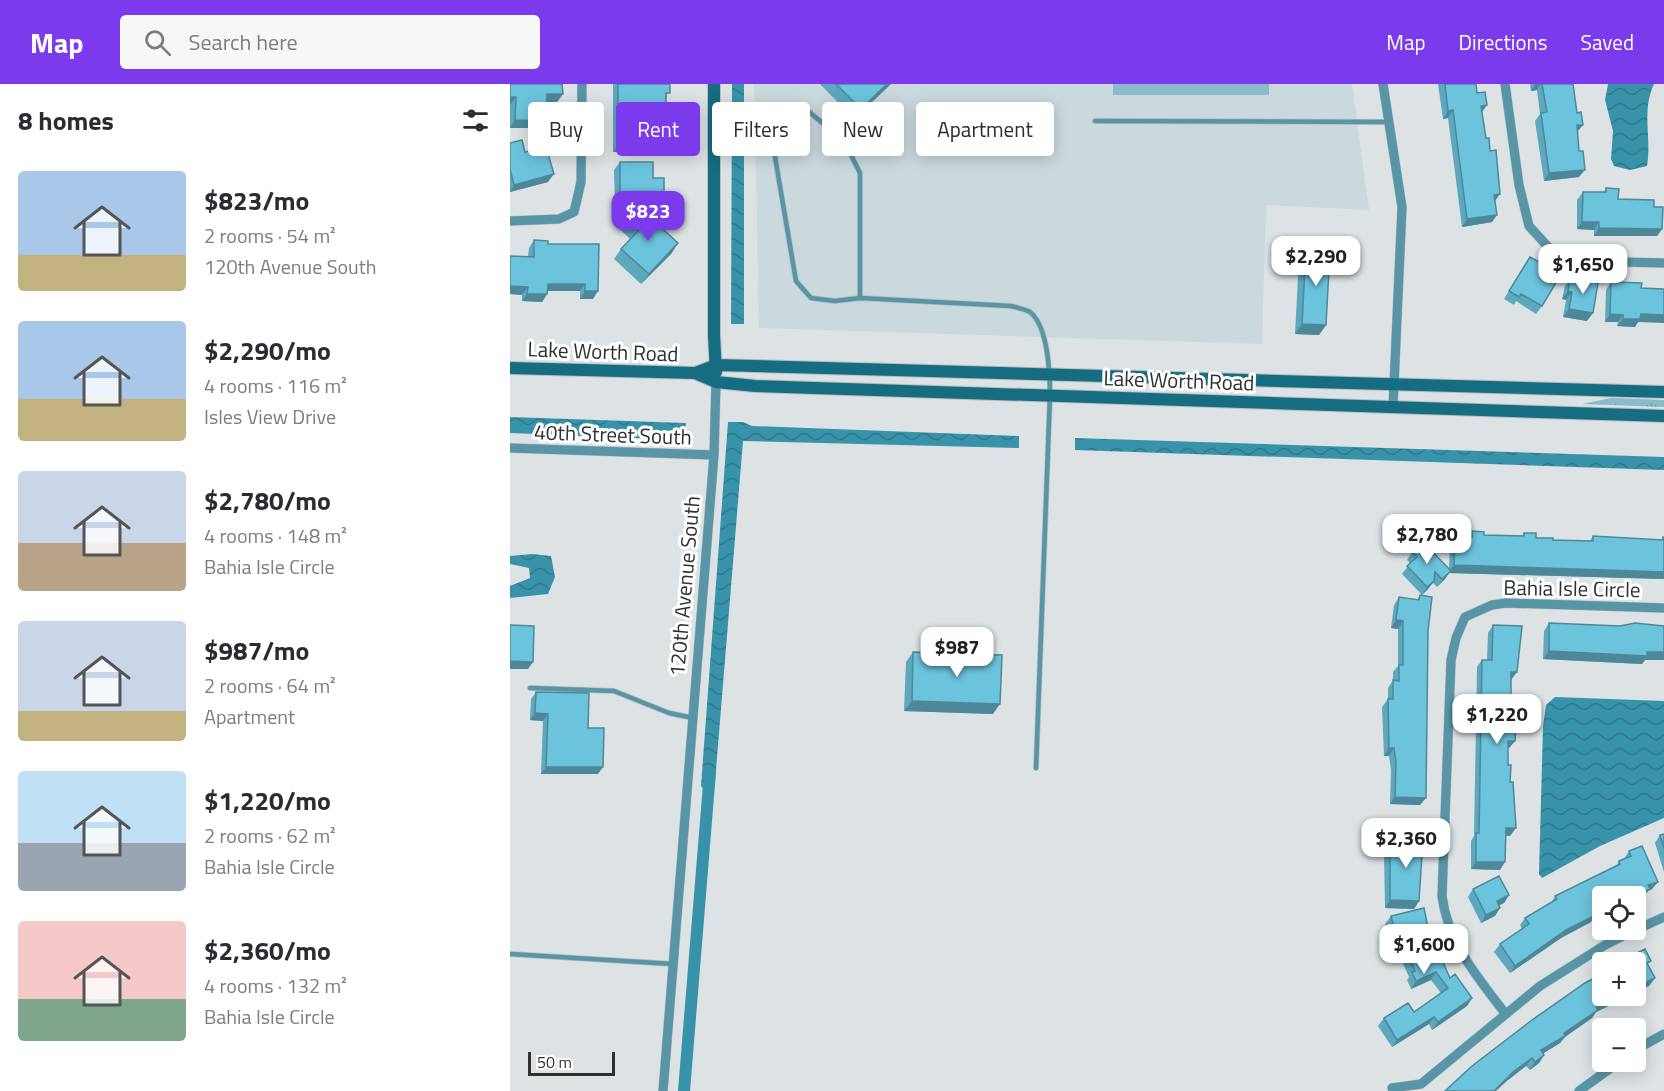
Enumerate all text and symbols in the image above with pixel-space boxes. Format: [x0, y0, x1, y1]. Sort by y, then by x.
search box [120, 15, 540, 69]
text: Map [30, 21, 84, 64]
text: Search here [189, 25, 298, 59]
icon: search [141, 26, 174, 59]
text: Map [1386, 26, 1426, 58]
text: Directions [1459, 26, 1548, 58]
text: Saved [1581, 26, 1634, 58]
text: 8 homes [18, 101, 114, 140]
chip: Buy [528, 102, 604, 156]
chip: Rent [616, 102, 700, 156]
chip: Filters [712, 102, 810, 156]
chip: New [822, 102, 904, 156]
chip: Apartment [916, 102, 1054, 156]
icon: filters [459, 104, 492, 137]
text: $823/mo [204, 181, 309, 220]
pin: $823 [612, 191, 684, 242]
icon: home [66, 195, 138, 267]
text: $823 [626, 195, 670, 226]
text: 2 rooms · 54 m² [204, 220, 336, 251]
pin: $2,290 [1267, 236, 1365, 287]
text: $2,290 [1285, 240, 1347, 271]
pin: $1,650 [1534, 244, 1632, 295]
text: $1,650 [1552, 248, 1614, 279]
text: 120th Avenue South [204, 251, 377, 282]
text: $2,290/mo [204, 331, 331, 370]
street label: Lake Worth Road [527, 332, 679, 370]
icon: home [66, 345, 138, 417]
street label: Lake Worth Road [1103, 361, 1255, 399]
text: 4 rooms · 116 m² [204, 370, 347, 401]
text: Isles View Drive [204, 401, 336, 432]
street label: 40th Street South [534, 415, 692, 453]
text: $2,780/mo [204, 481, 331, 520]
street label: 120th Avenue South [660, 494, 708, 678]
icon: home [66, 495, 138, 567]
pin: $2,780 [1378, 514, 1476, 565]
text: $2,780 [1396, 518, 1458, 549]
text: 4 rooms · 148 m² [204, 520, 347, 551]
text: Bahia Isle Circle [204, 551, 335, 582]
street label: Bahia Isle Circle [1503, 571, 1641, 605]
pin: $987 [921, 627, 993, 678]
text: $987/mo [204, 631, 309, 670]
text: $987 [935, 631, 979, 662]
icon: home [66, 645, 138, 717]
text: 2 rooms · 64 m² [204, 670, 336, 701]
pin: $1,220 [1448, 694, 1546, 745]
text: $1,220 [1466, 698, 1528, 729]
text: Apartment [204, 701, 295, 732]
text: $1,220/mo [204, 781, 331, 820]
icon: home [66, 795, 138, 867]
pin: $2,360 [1357, 818, 1455, 869]
text: 2 rooms · 62 m² [204, 820, 336, 851]
text: $2,360 [1375, 822, 1437, 853]
text: Bahia Isle Circle [204, 851, 335, 882]
map controls [1592, 886, 1646, 1072]
button: locate [1592, 886, 1646, 940]
pin: $1,600 [1375, 924, 1473, 975]
text: $1,600 [1393, 928, 1455, 959]
text: $2,360/mo [204, 931, 331, 970]
icon: home [66, 945, 138, 1017]
button: + [1592, 952, 1646, 1006]
text: 4 rooms · 132 m² [204, 970, 347, 1001]
text: Bahia Isle Circle [204, 1001, 335, 1032]
button: − [1592, 1018, 1646, 1072]
scale bar [528, 1049, 615, 1076]
text: 50 m [537, 1050, 572, 1074]

